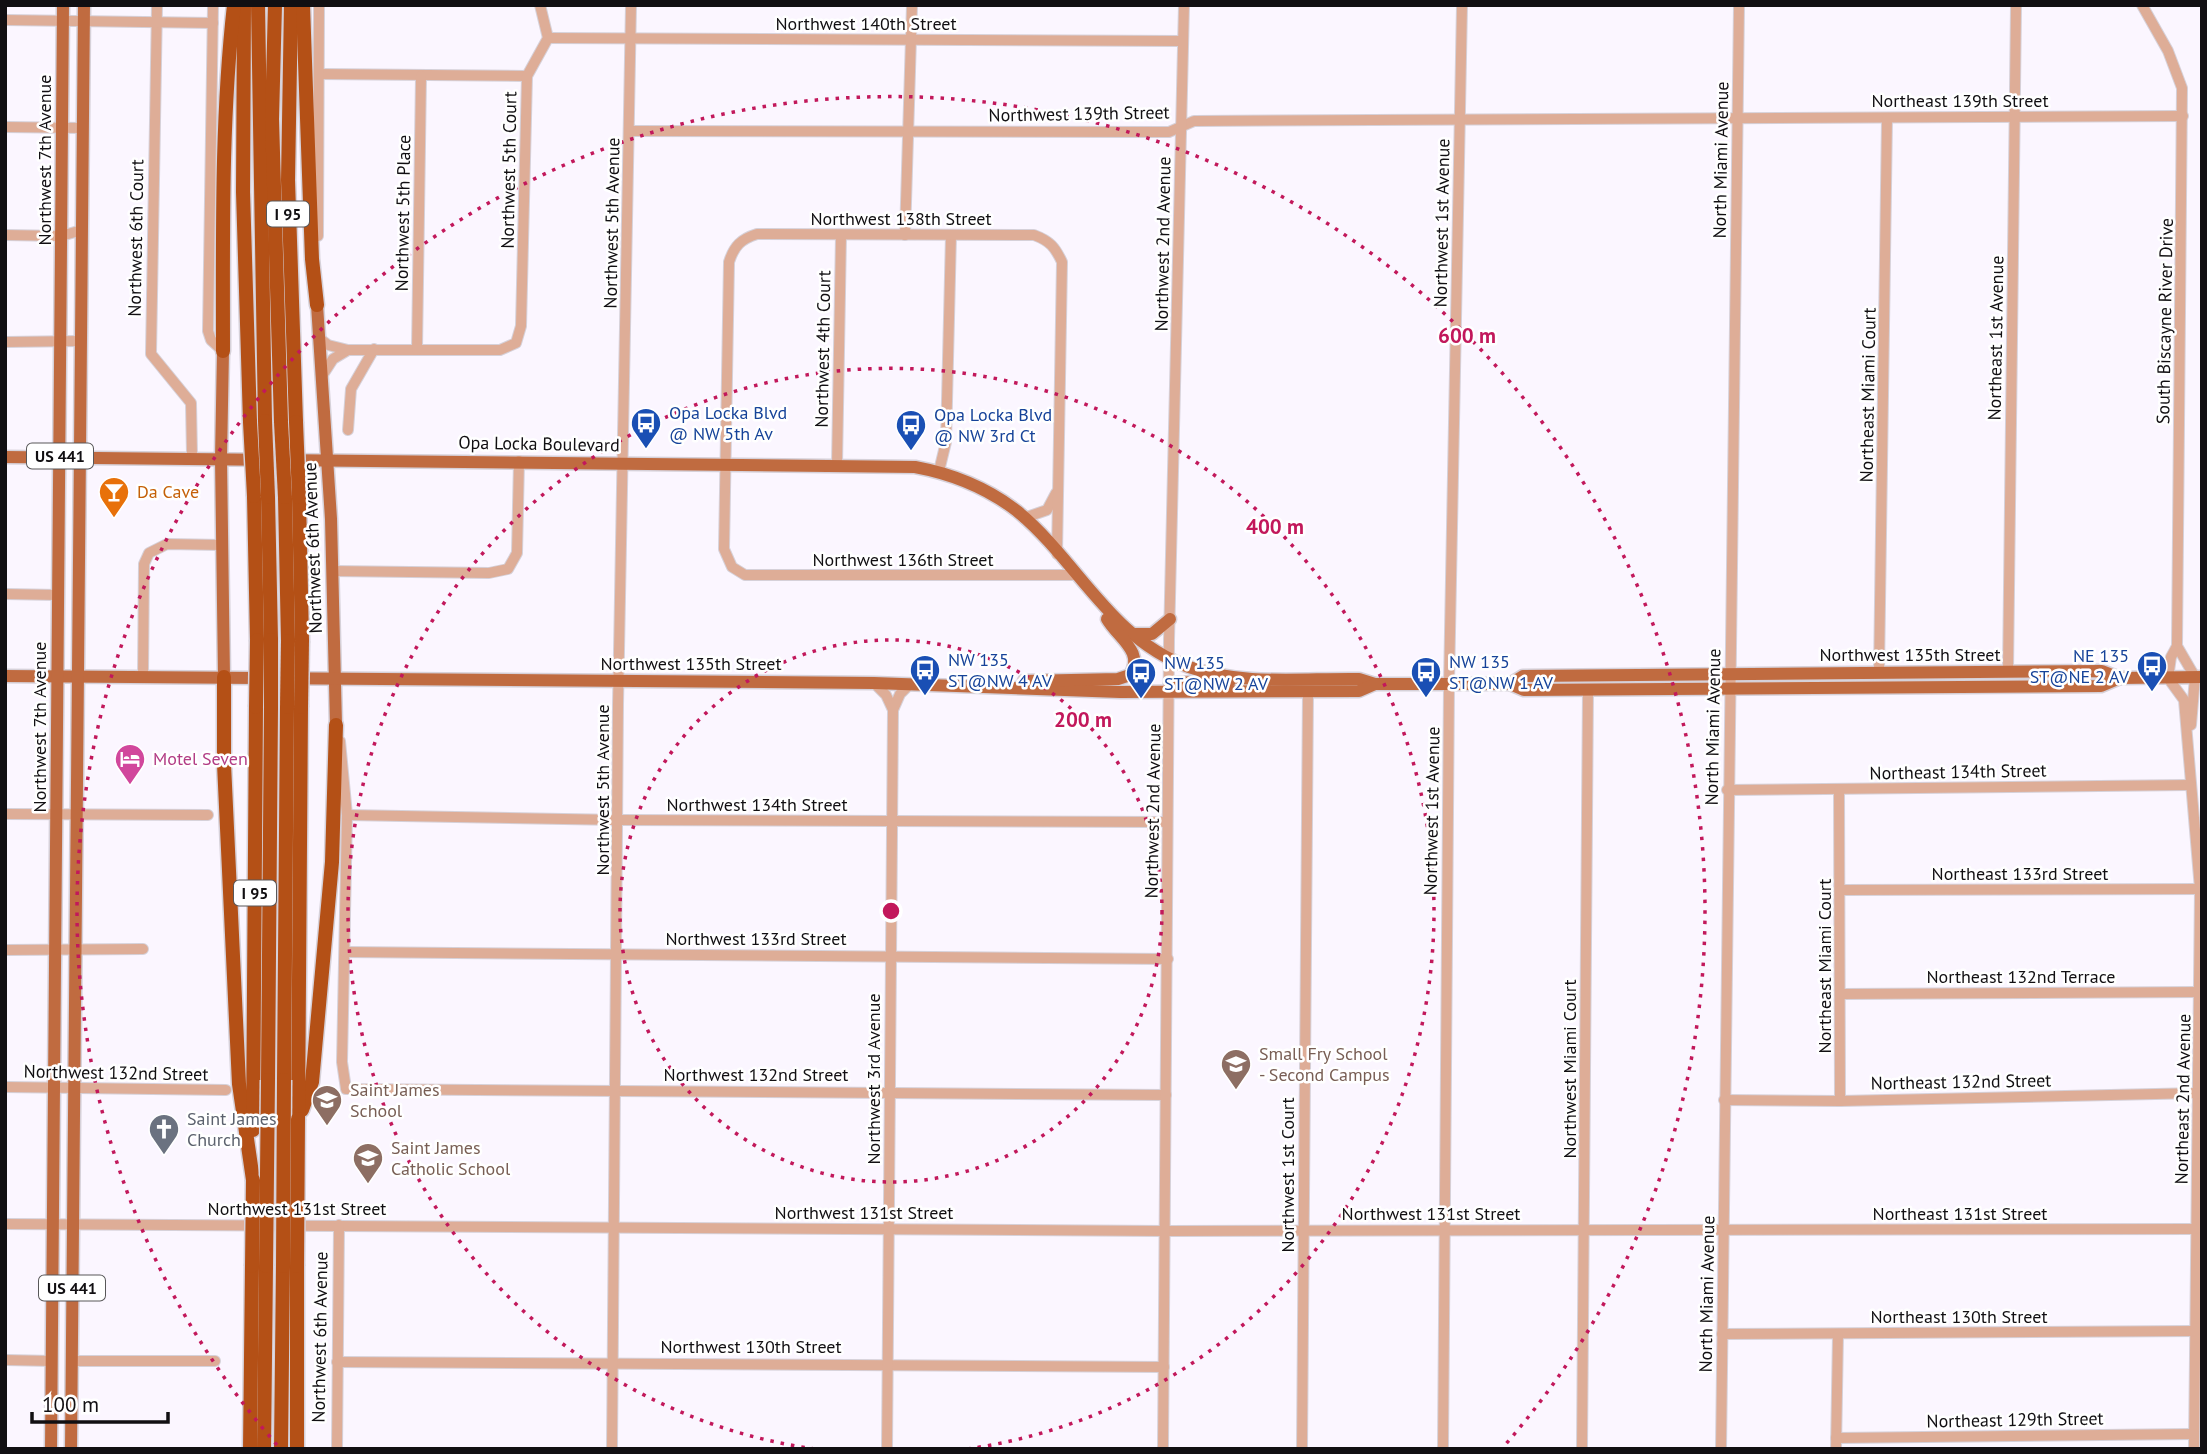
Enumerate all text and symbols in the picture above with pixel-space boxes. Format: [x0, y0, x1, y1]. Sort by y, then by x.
street label: Northwest 140th Street [775, 12, 957, 35]
street label: Northwest 7th Avenue [33, 75, 56, 245]
street label: North Miami Avenue [1708, 81, 1733, 239]
street label: Northeast 139th Street [1871, 89, 2049, 112]
street label: Northwest 5th Court [496, 91, 521, 249]
street label: Northwest 139th Street [988, 100, 1170, 127]
street label: Northwest 5th Place [390, 134, 415, 292]
street label: Northwest 5th Avenue [599, 137, 624, 309]
street label: Northwest 1st Avenue [1429, 138, 1454, 308]
street label: Northwest 2nd Avenue [1149, 156, 1176, 332]
street label: Northwest 6th Court [123, 159, 148, 317]
road number: I 95 [267, 202, 309, 227]
street label: Northwest 138th Street [810, 207, 992, 230]
street label: South Biscayne River Drive [2151, 218, 2178, 424]
street label: Northeast 1st Avenue [1983, 255, 2008, 421]
street label: Northwest 4th Court [810, 270, 835, 428]
street label: Northeast Miami Court [1854, 307, 1881, 483]
text: 600 m [1438, 322, 1496, 349]
place label: Opa Locka Blvd @ NW 5th Av [669, 401, 787, 445]
place label: Opa Locka Blvd @ NW 3rd Ct [934, 403, 1052, 447]
bus stop icon: Opa Locka Blvd @ NW 5th Av [629, 406, 663, 450]
bus stop icon: Opa Locka Blvd @ NW 3rd Ct [894, 408, 928, 452]
street label: Opa Locka Boulevard [458, 431, 620, 456]
road number: US 441 [27, 444, 93, 468]
street label: Northwest 6th Avenue [298, 462, 327, 634]
bar icon: Da Cave [97, 475, 131, 519]
place label: Da Cave [137, 480, 199, 503]
text: 400 m [1246, 513, 1304, 540]
street label: Northwest 136th Street [812, 548, 994, 571]
street label: Northwest 7th Avenue [28, 642, 51, 812]
street label: Northwest 135th Street [1819, 643, 2001, 666]
place label: NE 135 ST@NE 2 AV [2030, 644, 2130, 688]
place label: NW 135 ST@NW 4 AV [948, 648, 1053, 692]
street label: North Miami Avenue [1700, 648, 1725, 806]
bus stop icon: NE 135 ST@NE 2 AV [2135, 649, 2169, 693]
place label: NW 135 ST@NW 1 AV [1449, 650, 1554, 694]
place label: NW 135 ST@NW 2 AV [1164, 651, 1269, 695]
street label: Northwest 135th Street [600, 652, 782, 675]
bus stop icon: NW 135 ST@NW 4 AV [908, 653, 942, 697]
bus stop icon: NW 135 ST@NW 1 AV [1409, 655, 1443, 699]
bus stop icon: NW 135 ST@NW 2 AV [1124, 656, 1158, 700]
street label: Northwest 5th Avenue [591, 704, 614, 876]
text: 200 m [1054, 706, 1112, 733]
street label: Northwest 2nd Avenue [1139, 723, 1166, 899]
street label: Northwest 1st Avenue [1419, 726, 1444, 896]
hotel icon: Motel Seven [113, 742, 147, 786]
place label: Motel Seven [153, 747, 248, 770]
street label: Northeast 134th Street [1869, 758, 2047, 785]
street label: Northwest 134th Street [666, 793, 848, 816]
street label: Northeast 133rd Street [1932, 862, 2108, 885]
street label: Northeast Miami Court [1813, 879, 1836, 1053]
road number: I 95 [234, 880, 276, 906]
centre of rings [879, 899, 903, 923]
street label: Northwest 133rd Street [665, 927, 847, 950]
street label: Northeast 132nd Terrace [1927, 965, 2115, 988]
street label: Northwest Miami Court [1558, 979, 1581, 1159]
street label: Northwest 3rd Avenue [862, 993, 885, 1165]
street label: Northeast 2nd Avenue [2170, 1013, 2195, 1185]
place label: Small Fry School - Second Campus [1259, 1042, 1390, 1086]
school or university icon: Small Fry School - Second Campus [1219, 1047, 1253, 1091]
street label: Northwest 132nd Street [23, 1059, 209, 1086]
street label: Northwest 132nd Street [664, 1063, 848, 1086]
street label: Northeast 132nd Street [1870, 1068, 2052, 1095]
place label: Saint James School [350, 1078, 440, 1122]
school or university icon: Saint James School [310, 1083, 344, 1127]
street label: Northwest 1st Court [1276, 1097, 1299, 1253]
place label: Saint James Church [187, 1107, 277, 1151]
church icon: Saint James Church [147, 1112, 181, 1156]
place label: Saint James Catholic School [391, 1136, 511, 1180]
school or university icon: Saint James Catholic School [351, 1141, 385, 1185]
street label: Northwest 131st Street [208, 1197, 386, 1220]
street label: Northwest 131st Street [775, 1201, 953, 1224]
street label: Northwest 131st Street [1342, 1202, 1520, 1225]
street label: Northeast 131st Street [1873, 1202, 2047, 1225]
street label: North Miami Avenue [1694, 1215, 1719, 1373]
street label: Northwest 6th Avenue [307, 1251, 332, 1423]
road number: US 441 [39, 1276, 105, 1300]
street label: Northeast 130th Street [1870, 1305, 2048, 1328]
street label: Northwest 130th Street [660, 1335, 842, 1358]
scale bar [32, 1380, 168, 1424]
text: 100 m [42, 1391, 99, 1418]
street label: Northeast 129th Street [1926, 1406, 2104, 1433]

